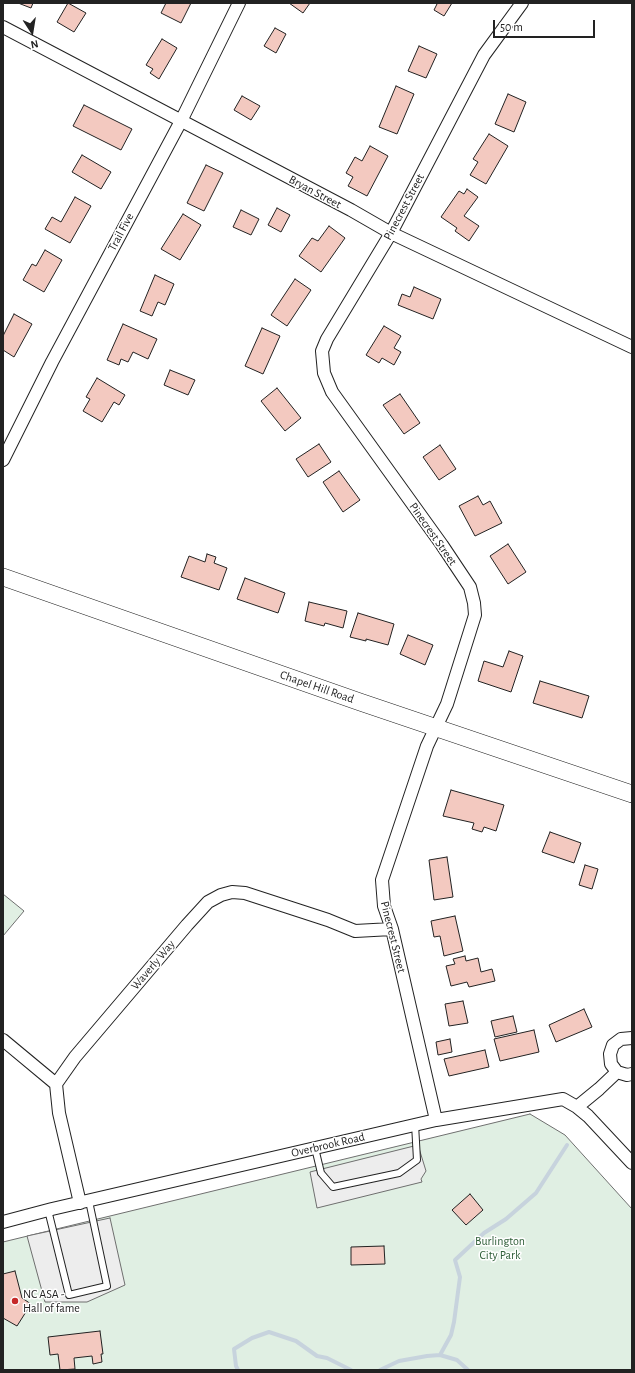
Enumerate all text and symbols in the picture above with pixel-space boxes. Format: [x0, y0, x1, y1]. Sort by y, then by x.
north arrow [12, 12, 52, 52]
scale bar [495, 12, 597, 38]
text: 50 m [500, 21, 523, 33]
text: N [30, 38, 39, 50]
street label: Pinecrest Street [380, 171, 428, 243]
street label: Bryan Street [286, 172, 344, 212]
street label: Trail Five [105, 211, 137, 253]
street label: Pinecrest Street [406, 500, 460, 568]
street label: Chapel Hill Road [278, 668, 356, 706]
street label: Pinecrest Street [377, 900, 409, 974]
street label: Waverly Way [128, 937, 178, 993]
street label: Overbrook Road [290, 1130, 366, 1160]
park label: Burlington City Park [475, 1234, 525, 1262]
place label: NC ASA - Hall of fame [23, 1287, 80, 1315]
marker: NC ASA - Hall of fame [10, 1296, 20, 1306]

